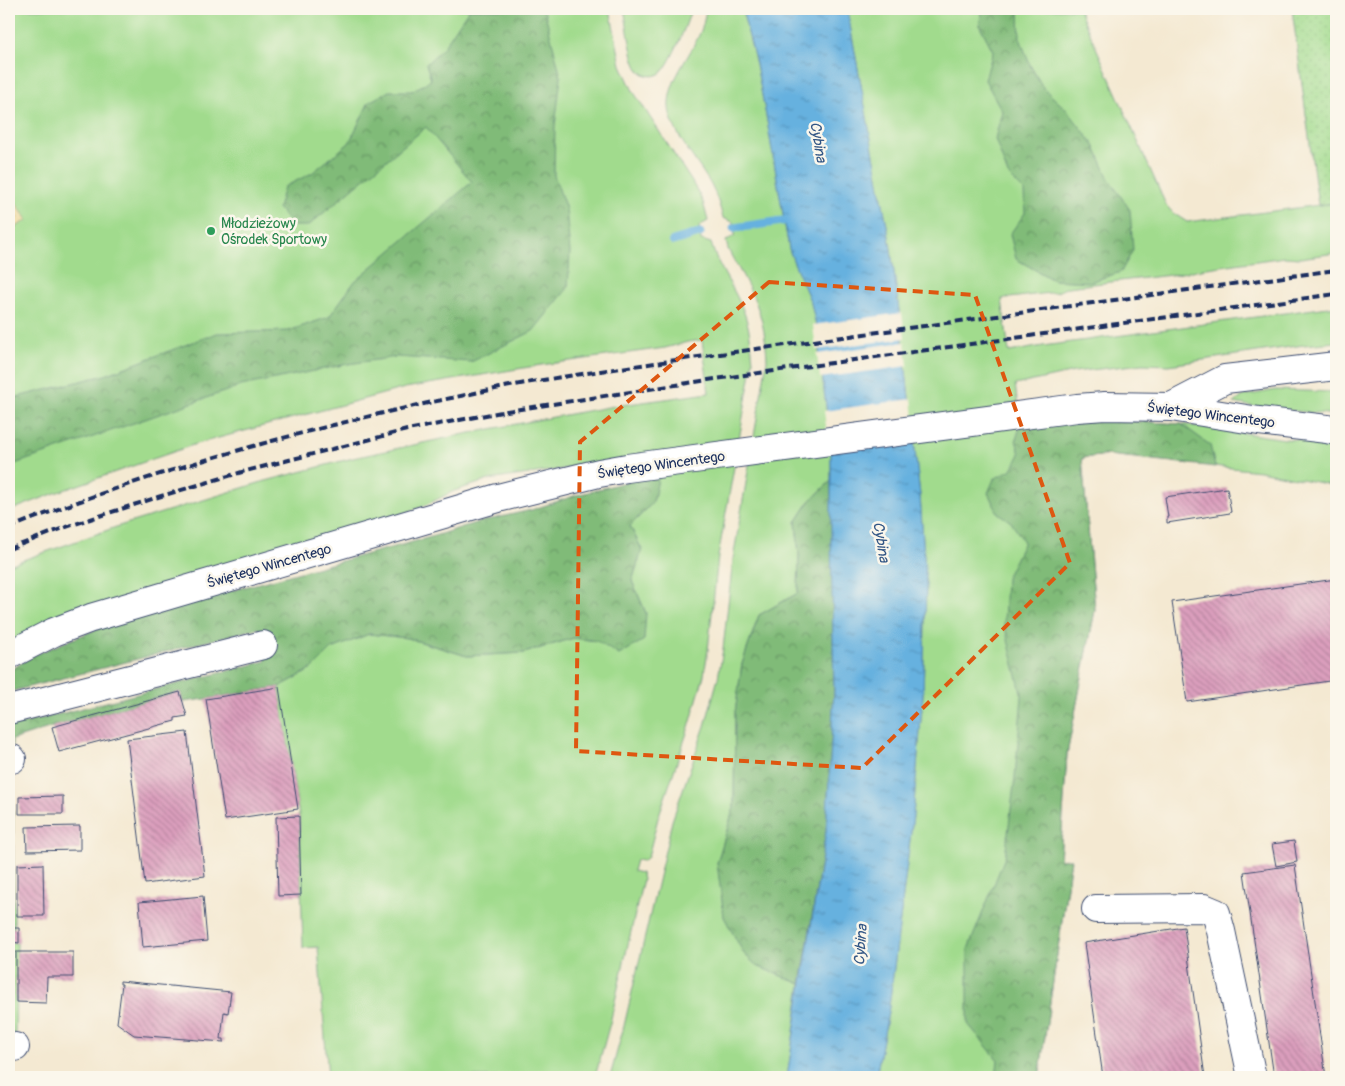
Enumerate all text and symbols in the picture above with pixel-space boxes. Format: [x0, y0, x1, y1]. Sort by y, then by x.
water label: Cybina [805, 120, 831, 165]
place label: Młodzieżowy Ośrodek Sportowy [221, 215, 327, 248]
marker: Młodzieżowy Ośrodek Sportowy [205, 225, 217, 237]
street label: Świętego Wincentego [1146, 398, 1276, 431]
street label: Świętego Wincentego [596, 447, 726, 482]
water label: Cybina [868, 520, 894, 565]
street label: Świętego Wincentego [205, 539, 334, 592]
water label: Cybina [850, 923, 872, 966]

